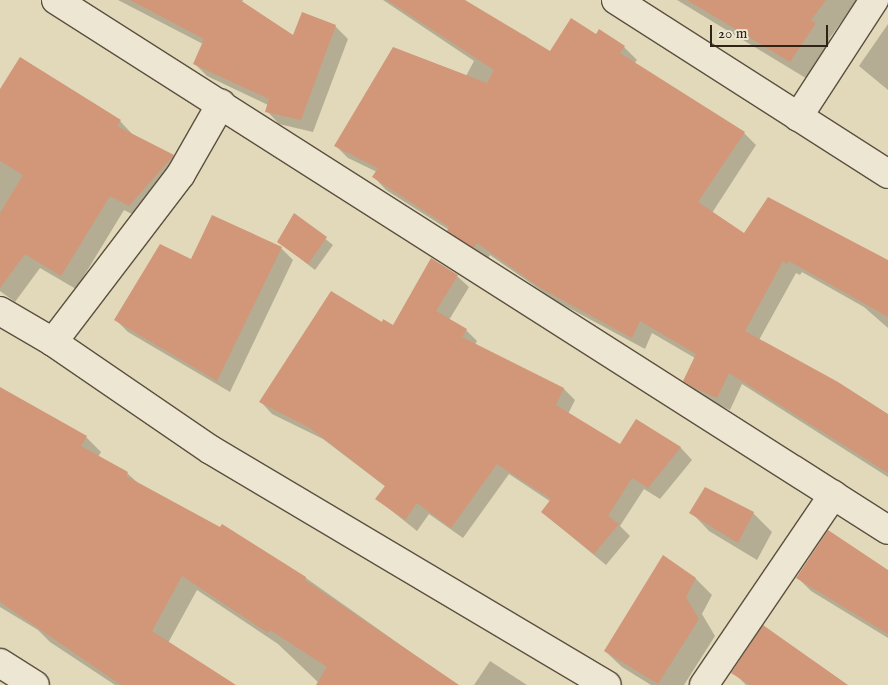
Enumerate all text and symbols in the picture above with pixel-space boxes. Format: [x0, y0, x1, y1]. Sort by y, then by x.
scale bar [713, 15, 830, 47]
text: 20 m [718, 24, 747, 43]

